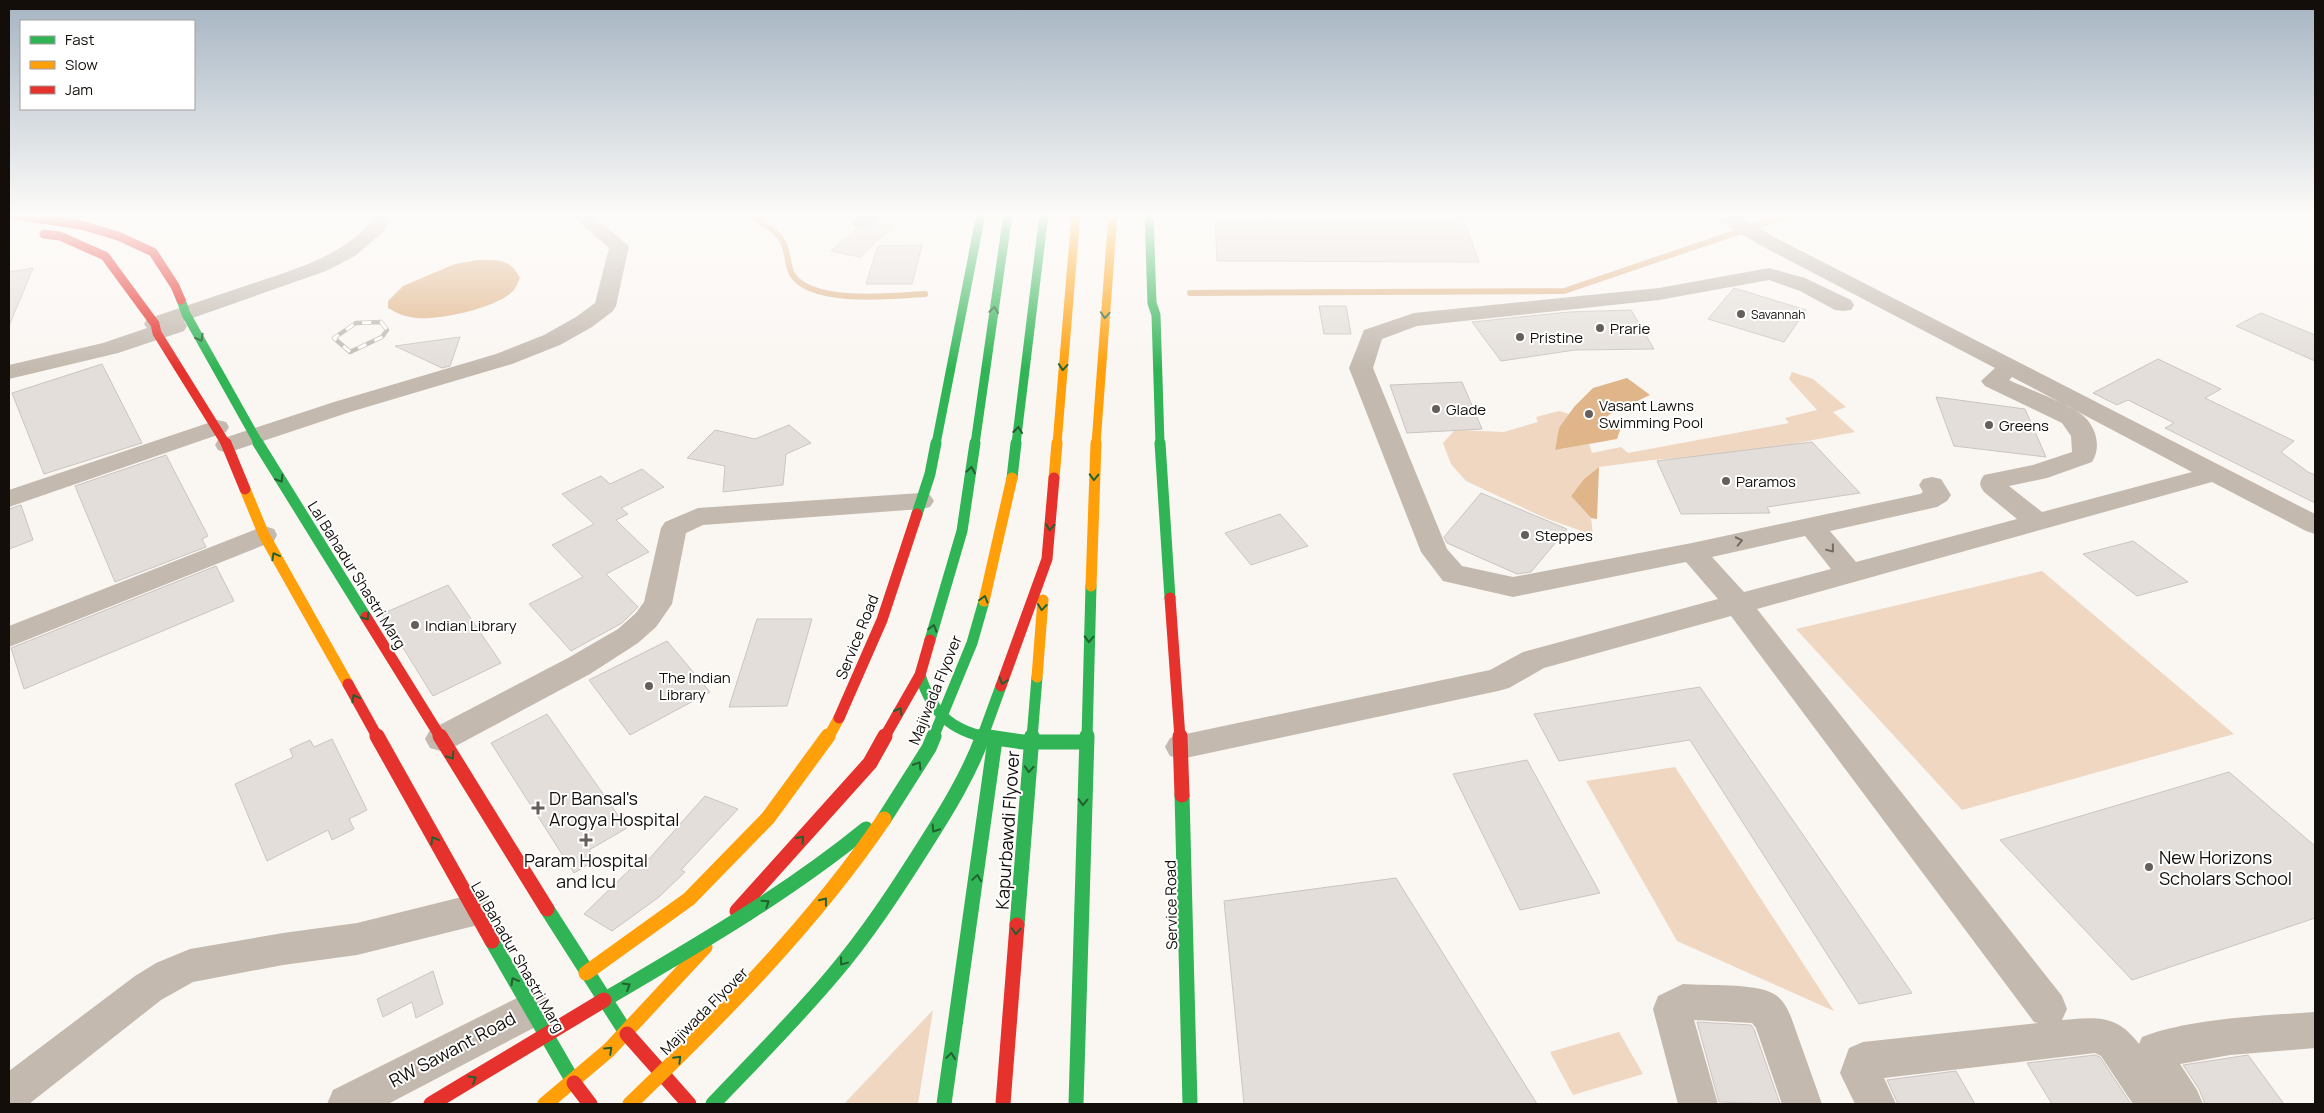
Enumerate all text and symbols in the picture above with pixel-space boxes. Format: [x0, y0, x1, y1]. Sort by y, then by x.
legend [20, 20, 195, 110]
text: Fast [65, 29, 94, 50]
text: Slow [65, 54, 98, 75]
text: Jam [65, 79, 93, 100]
one-way arrow [988, 305, 999, 313]
place label: Savannah [1751, 306, 1805, 323]
marker: Savannah [1735, 308, 1747, 320]
one-way arrow [1100, 311, 1111, 319]
place label: Prarie [1610, 318, 1650, 339]
marker: Prarie [1594, 322, 1606, 334]
place label: Pristine [1530, 327, 1583, 348]
marker: Pristine [1514, 331, 1526, 343]
one-way arrow [194, 333, 204, 342]
one-way arrow [1058, 363, 1069, 371]
place label: Vasant Lawns Swimming Pool [1599, 395, 1703, 433]
place label: Glade [1446, 399, 1486, 420]
marker: Glade [1430, 403, 1442, 415]
marker: Vasant Lawns Swimming Pool [1583, 408, 1595, 420]
place label: Greens [1999, 415, 2049, 436]
marker: Greens [1983, 419, 1995, 431]
one-way arrow [1012, 426, 1023, 434]
one-way arrow [966, 466, 976, 475]
place label: Paramos [1736, 471, 1796, 492]
one-way arrow [1089, 473, 1100, 481]
one-way arrow [274, 474, 284, 483]
marker: Paramos [1720, 475, 1732, 487]
street label: Lal Bahadur Shastri Marg [303, 497, 411, 653]
one-way arrow [1045, 523, 1056, 531]
place label: Steppes [1535, 525, 1593, 546]
marker: Steppes [1519, 529, 1531, 541]
one-way arrow [1735, 537, 1744, 547]
one-way arrow [1825, 543, 1833, 552]
one-way arrow [271, 552, 281, 561]
street label: Service Road [830, 591, 884, 683]
one-way arrow [979, 595, 989, 603]
one-way arrow [1037, 603, 1048, 611]
one-way arrow [359, 612, 369, 621]
place label: Indian Library [425, 615, 517, 636]
marker: Indian Library [409, 619, 421, 631]
one-way arrow [927, 624, 937, 633]
street label: Majiwada Flyover [903, 631, 967, 748]
one-way arrow [1083, 635, 1094, 643]
place label: The Indian Library [659, 667, 731, 705]
one-way arrow [999, 677, 1009, 685]
marker: The Indian Library [643, 680, 655, 692]
one-way arrow [351, 694, 361, 703]
one-way arrow [893, 707, 903, 716]
street label: Kapurbawdi Flyover [989, 749, 1025, 910]
one-way arrow [444, 750, 454, 759]
one-way arrow [912, 762, 921, 771]
one-way arrow [1023, 765, 1034, 773]
place label: Dr Bansal's Arogya Hospital [549, 786, 679, 831]
one-way arrow [1078, 798, 1089, 806]
marker: Dr Bansal's Arogya Hospital [531, 801, 545, 815]
one-way arrow [932, 823, 942, 832]
marker: Param Hospital and Icu [579, 833, 593, 847]
one-way arrow [430, 836, 440, 845]
one-way arrow [795, 836, 804, 845]
place label: New Horizons Scholars School [2159, 845, 2292, 890]
place label: Param Hospital and Icu [524, 848, 648, 893]
street label: Service Road [1160, 860, 1182, 950]
marker: New Horizons Scholars School [2143, 861, 2155, 873]
one-way arrow [971, 873, 981, 882]
street label: Lal Bahadur Shastri Marg [466, 878, 570, 1036]
one-way arrow [819, 898, 827, 907]
one-way arrow [761, 899, 770, 909]
one-way arrow [1011, 927, 1022, 935]
one-way arrow [840, 956, 848, 965]
street label: Majiwada Flyover [655, 962, 753, 1060]
one-way arrow [511, 977, 521, 986]
one-way arrow [622, 983, 631, 993]
street label: RW Sawant Road [385, 1006, 519, 1092]
one-way arrow [604, 1047, 613, 1056]
one-way arrow [945, 1052, 956, 1060]
one-way arrow [673, 1056, 682, 1065]
one-way arrow [467, 1076, 476, 1086]

